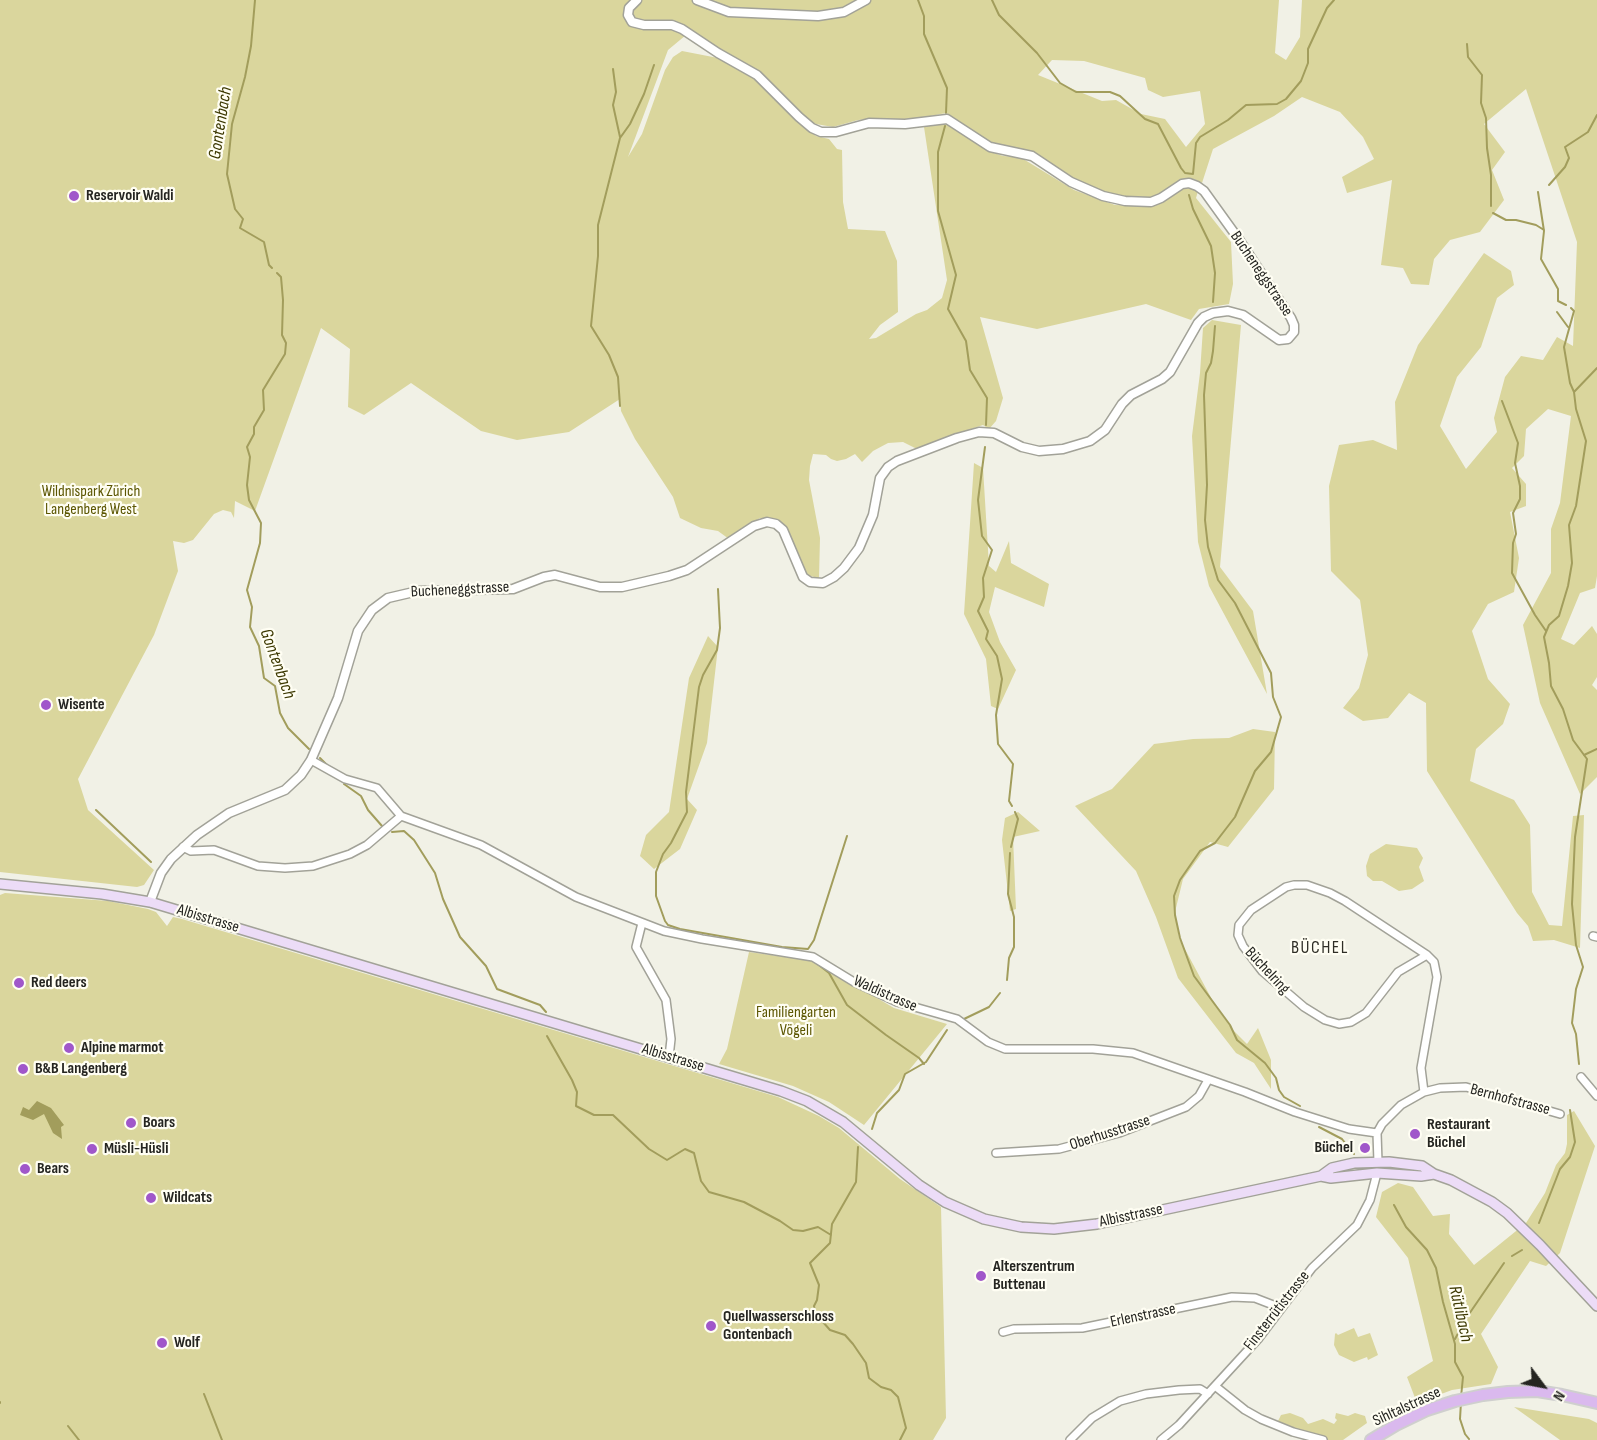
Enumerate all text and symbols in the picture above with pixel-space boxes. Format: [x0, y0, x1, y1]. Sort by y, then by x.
water label: Gontenbach [205, 85, 237, 161]
place label: Reservoir Waldi [86, 186, 174, 206]
marker: Reservoir Waldi [67, 189, 81, 203]
street label: Bucheneggstrasse [1226, 228, 1296, 320]
park label: Wildnispark Zürich Langenberg West [42, 482, 140, 520]
street label: Bucheneggstrasse [410, 578, 510, 602]
water label: Gontenbach [254, 626, 300, 702]
place label: Wisente [58, 695, 105, 715]
marker: Wisente [39, 698, 53, 712]
street label: Albisstrasse [175, 900, 241, 938]
district label: BÜCHEL [1291, 937, 1349, 959]
street label: Büchelring [1240, 944, 1294, 998]
street label: Waldistrasse [850, 971, 920, 1017]
place label: Red deers [31, 973, 87, 993]
marker: Red deers [12, 976, 26, 990]
park label: Familiengarten Vögeli [756, 1003, 836, 1041]
place label: Alpine marmot [81, 1038, 164, 1058]
street label: Albisstrasse [640, 1039, 706, 1077]
marker: Alpine marmot [62, 1041, 76, 1055]
place label: B&B Langenberg [35, 1059, 127, 1079]
marker: B&B Langenberg [16, 1062, 30, 1076]
street label: Bernhofstrasse [1468, 1080, 1552, 1120]
street label: Oberhusstrasse [1067, 1111, 1153, 1155]
place label: Boars [143, 1113, 175, 1133]
place label: Restaurant Büchel [1427, 1115, 1490, 1153]
marker: Boars [124, 1116, 138, 1130]
marker: Restaurant Büchel [1408, 1127, 1422, 1141]
place label: Büchel [1314, 1138, 1353, 1158]
place label: Müsli-Hüsli [104, 1139, 168, 1159]
marker: Büchel [1358, 1141, 1372, 1155]
marker: Müsli-Hüsli [85, 1142, 99, 1156]
place label: Bears [37, 1159, 69, 1179]
marker: Bears [18, 1162, 32, 1176]
place label: Wildcats [163, 1188, 212, 1208]
marker: Wildcats [144, 1191, 158, 1205]
street label: Albisstrasse [1098, 1200, 1164, 1232]
place label: Alterszentrum Buttenau [993, 1257, 1075, 1295]
street label: Finsterrütistrasse [1240, 1267, 1314, 1355]
marker: Alterszentrum Buttenau [974, 1269, 988, 1283]
water label: Rütlibach [1443, 1284, 1477, 1344]
street label: Erlenstrasse [1109, 1300, 1177, 1332]
place label: Quellwasserschloss Gontenbach [723, 1307, 834, 1345]
marker: Quellwasserschloss Gontenbach [704, 1319, 718, 1333]
place label: Wolf [174, 1333, 200, 1353]
marker: Wolf [155, 1336, 169, 1350]
north arrow [1513, 1356, 1573, 1416]
street label: Sihltalstrasse [1370, 1383, 1444, 1431]
text: N [1548, 1387, 1569, 1404]

